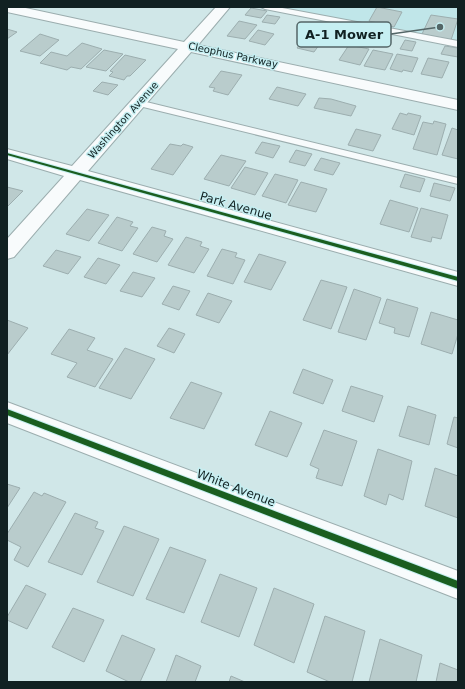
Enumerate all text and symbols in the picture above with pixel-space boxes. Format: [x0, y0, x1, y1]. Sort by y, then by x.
callout: A-1 Mower [297, 22, 391, 47]
text: A-1 Mower [305, 27, 384, 42]
street label: Cleophus Parkway [187, 40, 279, 70]
street label: Washington Avenue [86, 79, 160, 161]
street label: Park Avenue [198, 189, 274, 223]
street label: White Avenue [195, 467, 277, 509]

